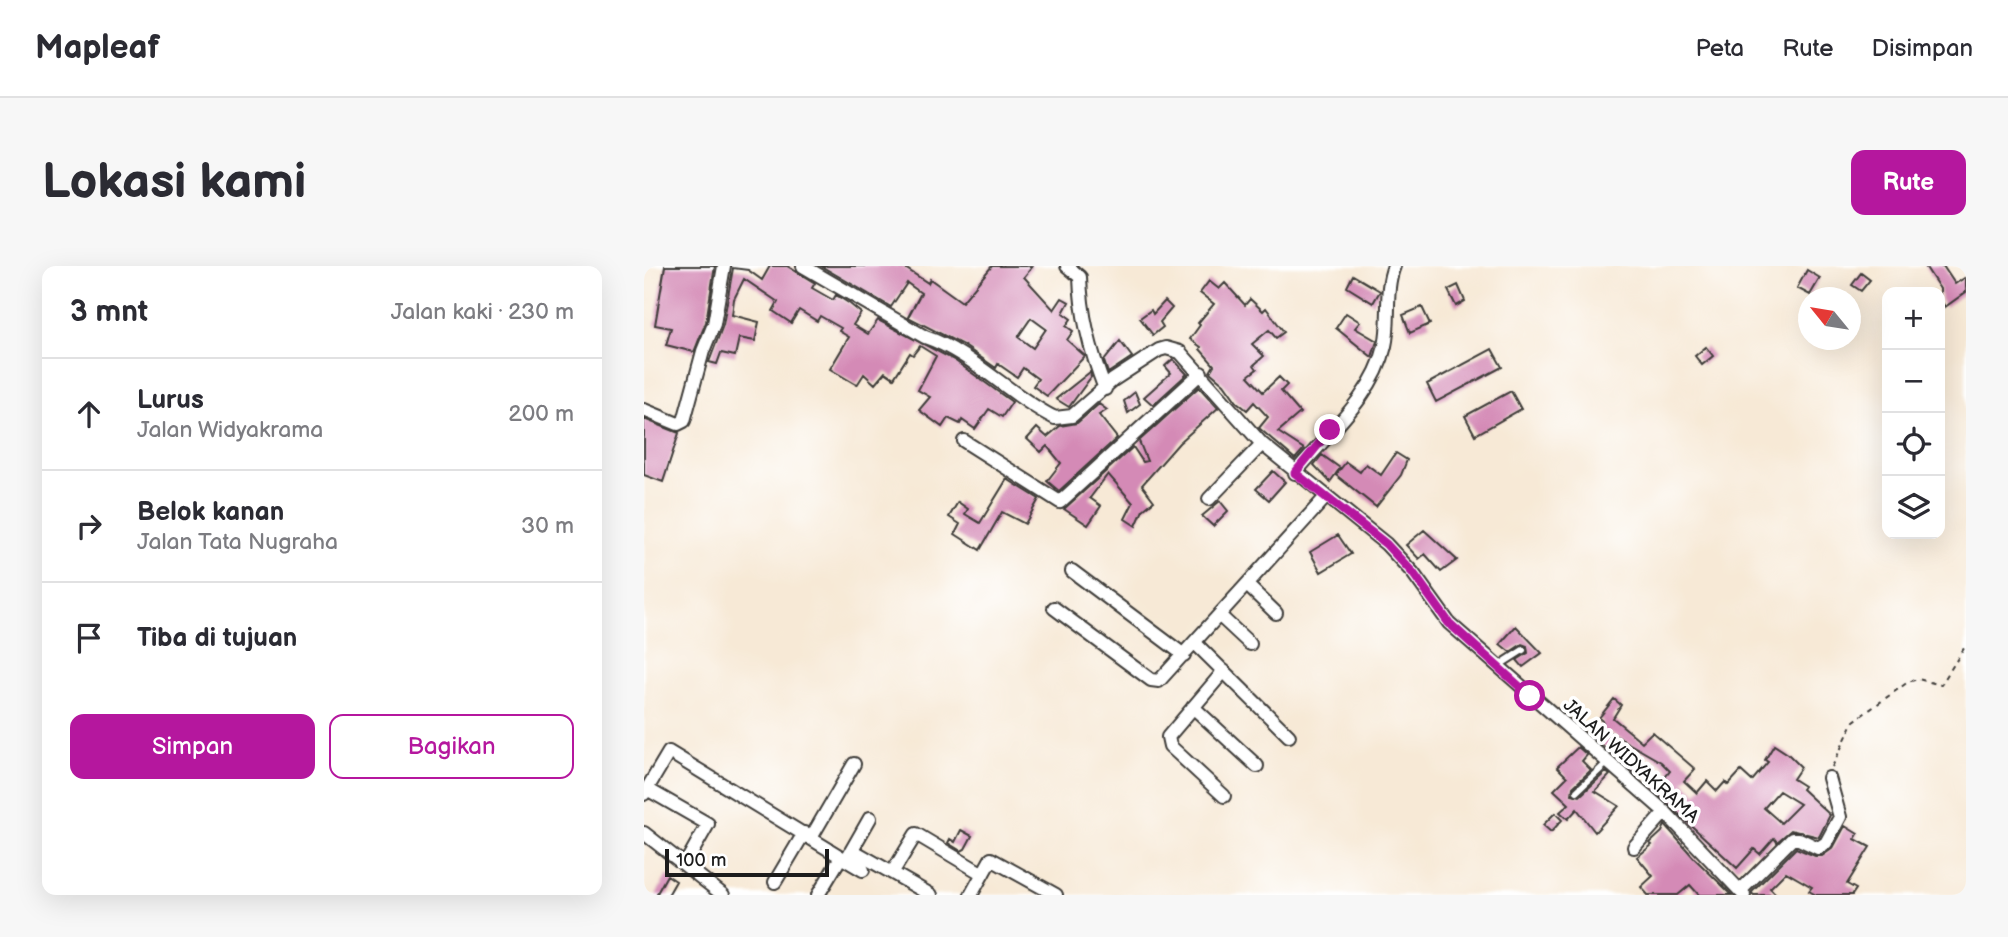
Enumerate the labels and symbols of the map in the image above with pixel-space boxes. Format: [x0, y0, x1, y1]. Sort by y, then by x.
north arrow [1798, 287, 1861, 350]
route end [1314, 414, 1345, 445]
route start [1514, 680, 1545, 711]
street label: JALAN WIDYAKRAMA [1559, 695, 1703, 827]
scale bar [665, 846, 830, 878]

